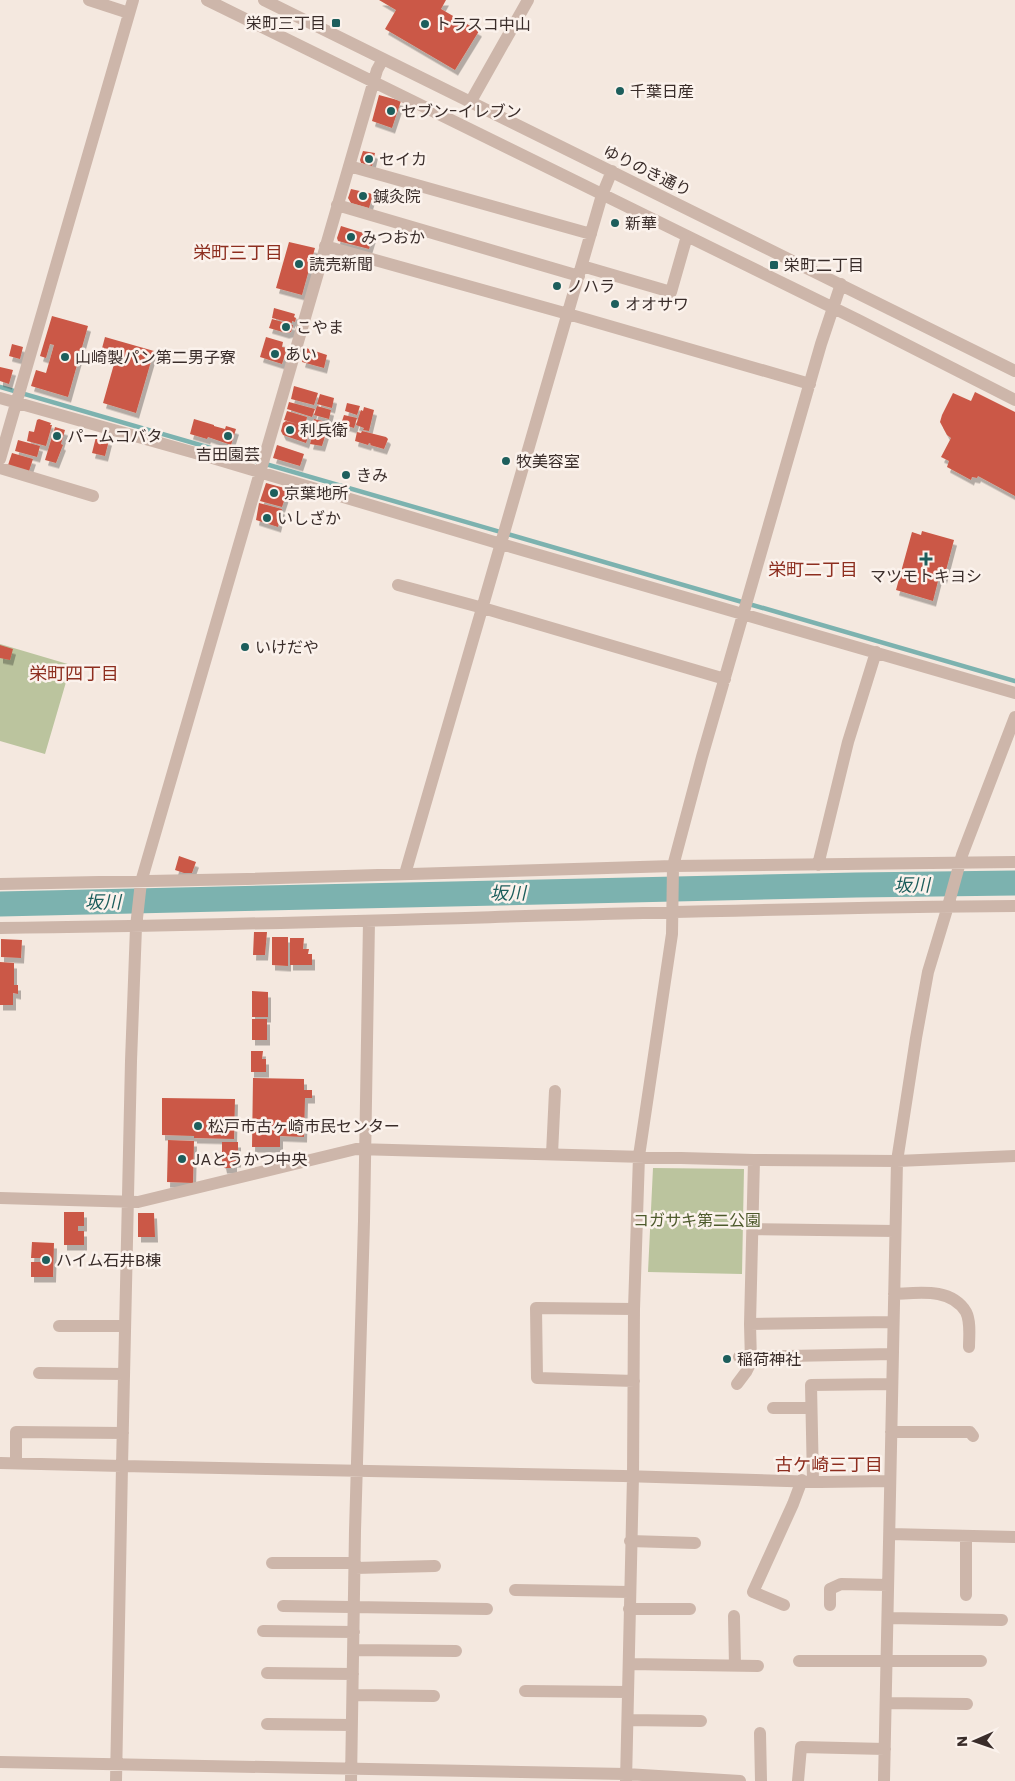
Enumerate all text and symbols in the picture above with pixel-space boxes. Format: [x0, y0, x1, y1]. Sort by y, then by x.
place label: 栄町三丁目 [246, 12, 326, 35]
place label: トラスコ中山 [435, 13, 531, 36]
marker: 栄町三丁目 [330, 17, 342, 29]
marker: トラスコ中山 [419, 18, 431, 30]
place label: 千葉日産 [630, 80, 694, 103]
marker: 千葉日産 [614, 85, 626, 97]
place label: セブン-イレブン [401, 100, 522, 123]
marker: セブン-イレブン [385, 105, 397, 117]
street label: ゆりのき通り [599, 140, 695, 202]
place label: セイカ [379, 148, 427, 171]
marker: セイカ [363, 153, 375, 165]
place label: 鍼灸院 [373, 185, 421, 208]
marker: 鍼灸院 [357, 190, 369, 202]
place label: 新華 [625, 212, 657, 235]
marker: 新華 [609, 217, 621, 229]
place label: みつおか [361, 226, 425, 249]
marker: みつおか [345, 231, 357, 243]
district label: 栄町三丁目 [193, 240, 283, 265]
place label: 読売新聞 [309, 253, 373, 276]
place label: 栄町二丁目 [784, 254, 864, 277]
marker: 読売新聞 [293, 258, 305, 270]
marker: 栄町二丁目 [768, 259, 780, 271]
place label: ノハラ [567, 275, 615, 298]
marker: ノハラ [551, 280, 563, 292]
place label: オオサワ [625, 293, 689, 316]
marker: オオサワ [609, 298, 621, 310]
place label: こやま [296, 316, 344, 339]
marker: こやま [280, 321, 292, 333]
place label: あい [285, 343, 317, 366]
place label: 山崎製パン第二男子寮 [75, 346, 236, 369]
marker: あい [269, 348, 281, 360]
marker: 山崎製パン第二男子寮 [59, 351, 71, 363]
place label: 利兵衛 [300, 419, 348, 442]
marker: 利兵衛 [284, 424, 296, 436]
place label: パームコバタ [67, 425, 163, 448]
marker: パームコバタ [51, 430, 63, 442]
marker: 吉田園芸 [222, 430, 234, 442]
place label: 吉田園芸 [196, 443, 260, 466]
place label: 牧美容室 [516, 450, 580, 473]
marker: 牧美容室 [500, 455, 512, 467]
place label: きみ [356, 464, 388, 487]
marker: きみ [340, 469, 352, 481]
place label: 京葉地所 [284, 482, 348, 505]
marker: 京葉地所 [268, 487, 280, 499]
place label: いしざか [277, 507, 341, 530]
marker: いしざか [261, 512, 273, 524]
marker: マツモトキヨシ [920, 553, 932, 565]
district label: 栄町二丁目 [768, 557, 858, 582]
place label: マツモトキヨシ [870, 565, 982, 588]
place label: いけだや [255, 636, 319, 659]
marker: いけだや [239, 641, 251, 653]
district label: 栄町四丁目 [29, 661, 119, 686]
water label: 坂川 [894, 872, 932, 898]
water label: 坂川 [490, 880, 528, 906]
water label: 坂川 [85, 889, 123, 915]
place label: 松戸市古ヶ崎市民センター [208, 1115, 400, 1138]
marker: 松戸市古ヶ崎市民センター [192, 1120, 204, 1132]
place label: JAとうかつ中央 [192, 1148, 307, 1171]
marker: JAとうかつ中央 [176, 1153, 188, 1165]
park label: コガサキ第二公園 [633, 1209, 761, 1232]
place label: ハイム石井B棟 [56, 1249, 161, 1272]
marker: ハイム石井B棟 [40, 1254, 52, 1266]
place label: 稲荷神社 [737, 1348, 801, 1371]
marker: 稲荷神社 [721, 1353, 733, 1365]
district label: 古ケ崎三丁目 [775, 1452, 883, 1477]
north arrow [950, 1716, 1000, 1766]
text: N [952, 1736, 972, 1747]

